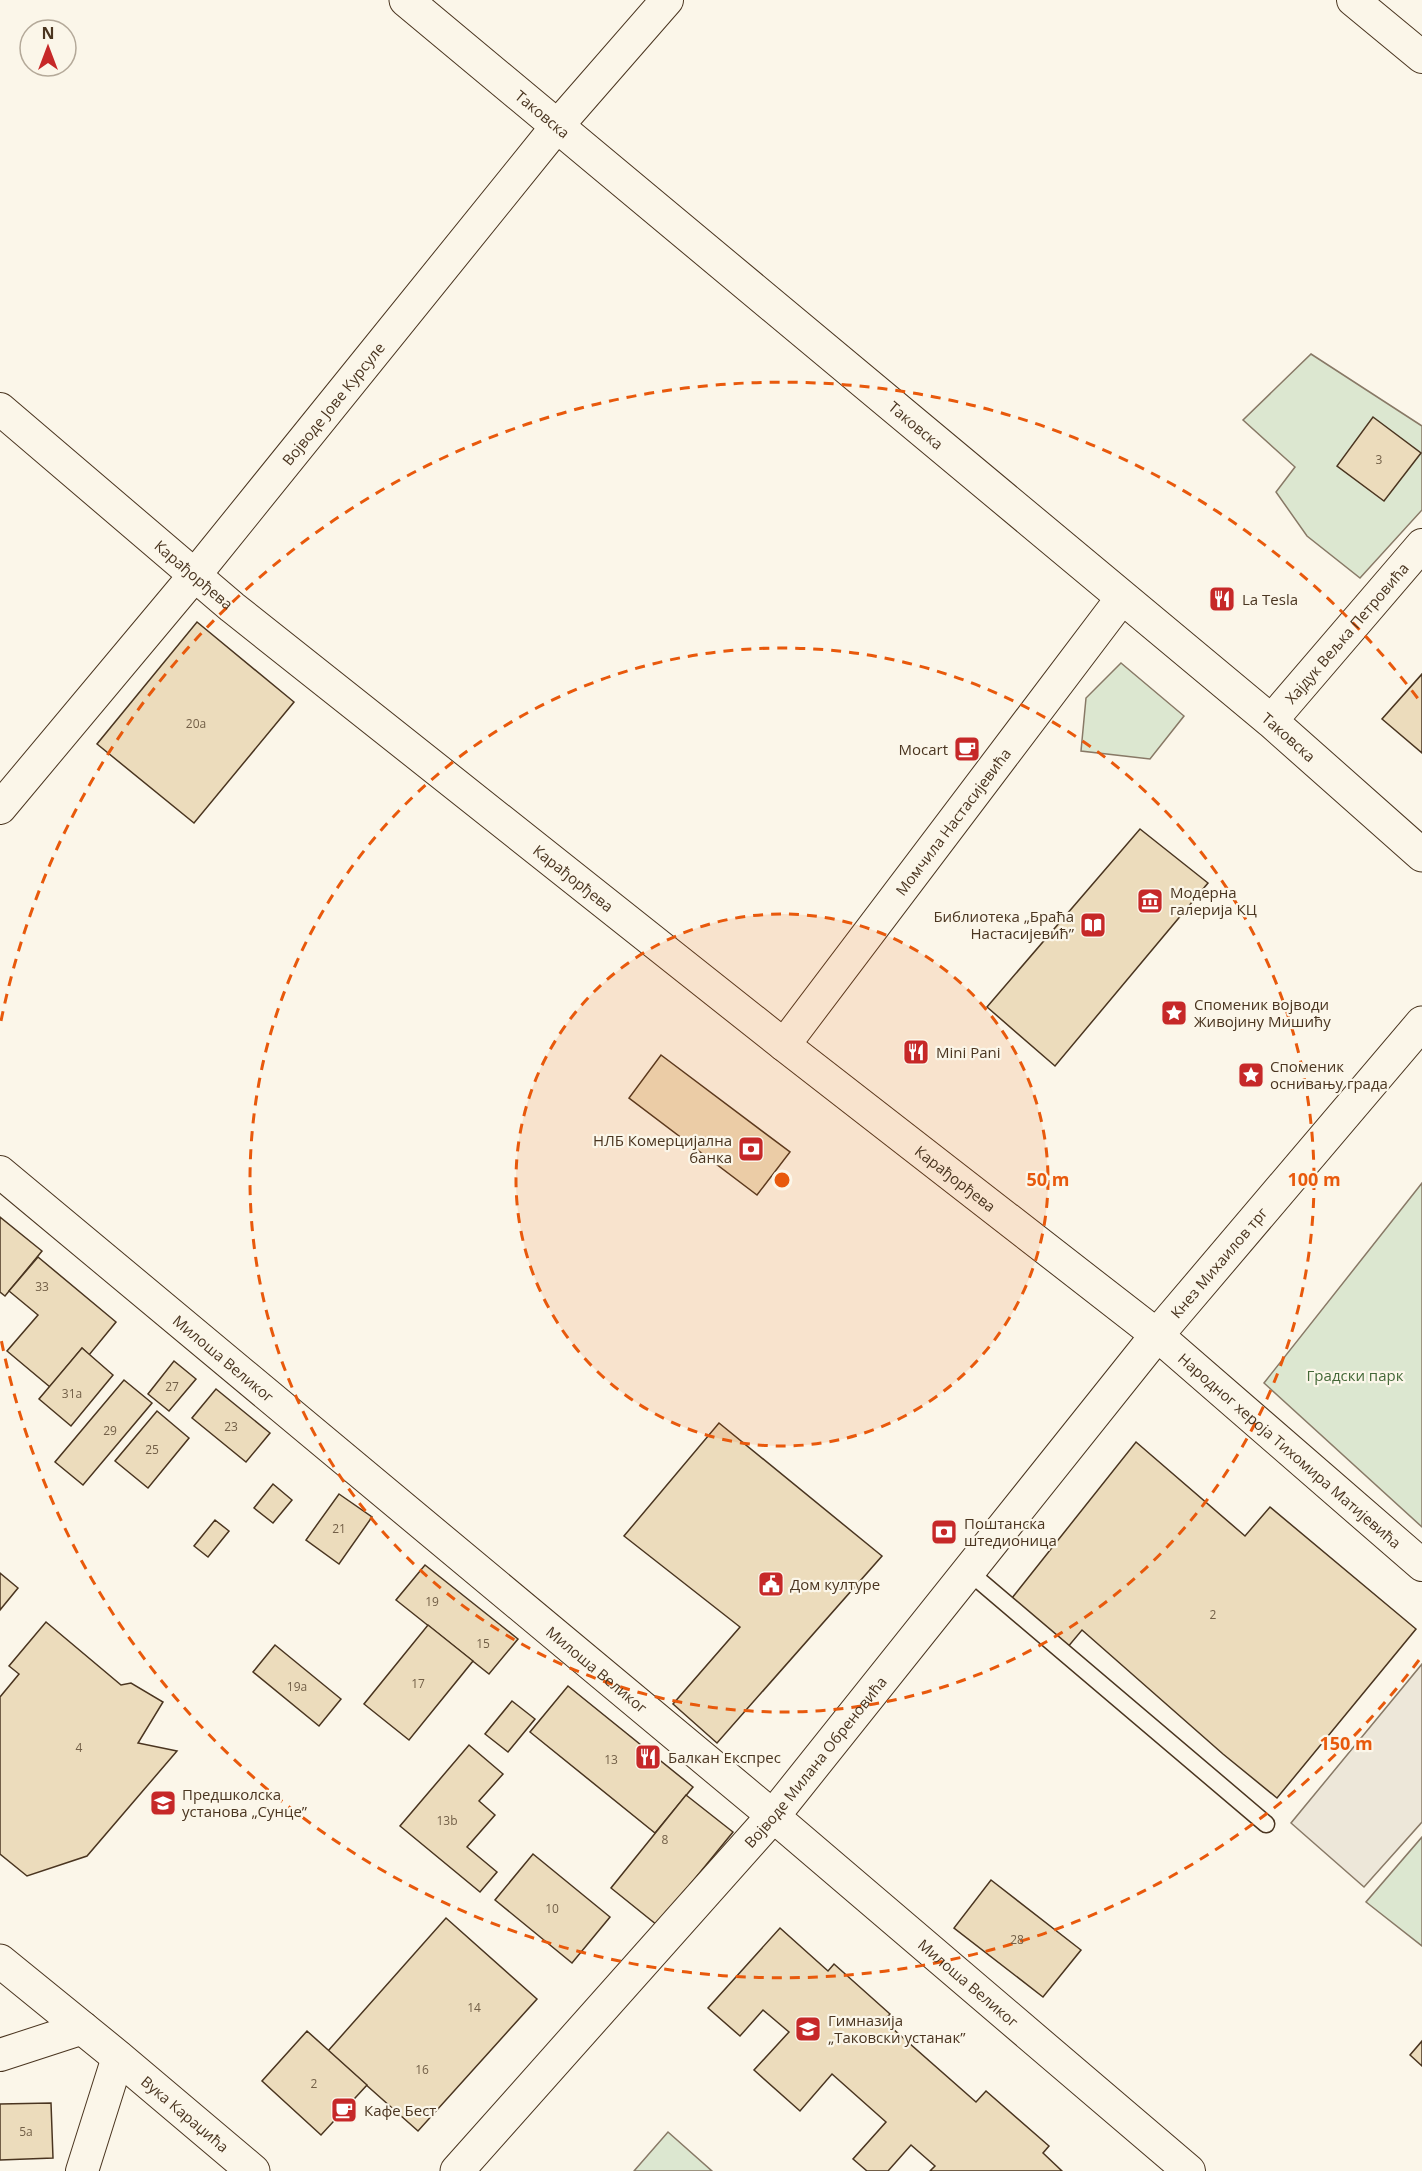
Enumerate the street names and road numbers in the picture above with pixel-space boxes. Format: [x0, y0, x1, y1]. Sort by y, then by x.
street label: Таковска [511, 85, 574, 143]
street label: Војводе Јове Курсуле [277, 338, 389, 469]
street label: Таковска [885, 397, 948, 454]
street label: Карађорђева [151, 535, 237, 614]
street label: Хајдук Вељка Петровића [1280, 558, 1413, 708]
street label: Таковска [1258, 708, 1320, 766]
street label: Момчила Настасијевића [891, 744, 1015, 899]
street label: Карађорђева [529, 840, 618, 916]
street label: Карађорђева [911, 1141, 1000, 1216]
street label: Кнез Михаилов трг [1166, 1202, 1272, 1322]
street label: Милоша Великог [169, 1310, 279, 1407]
street label: Народног хероја Тихомира Матијевића [1174, 1348, 1405, 1552]
street label: Милоша Великог [542, 1621, 652, 1718]
street label: Војводе Милана Обреновића [740, 1672, 891, 1852]
street label: Милоша Великог [914, 1934, 1023, 2032]
street label: Вука Караџића [137, 2071, 233, 2156]

